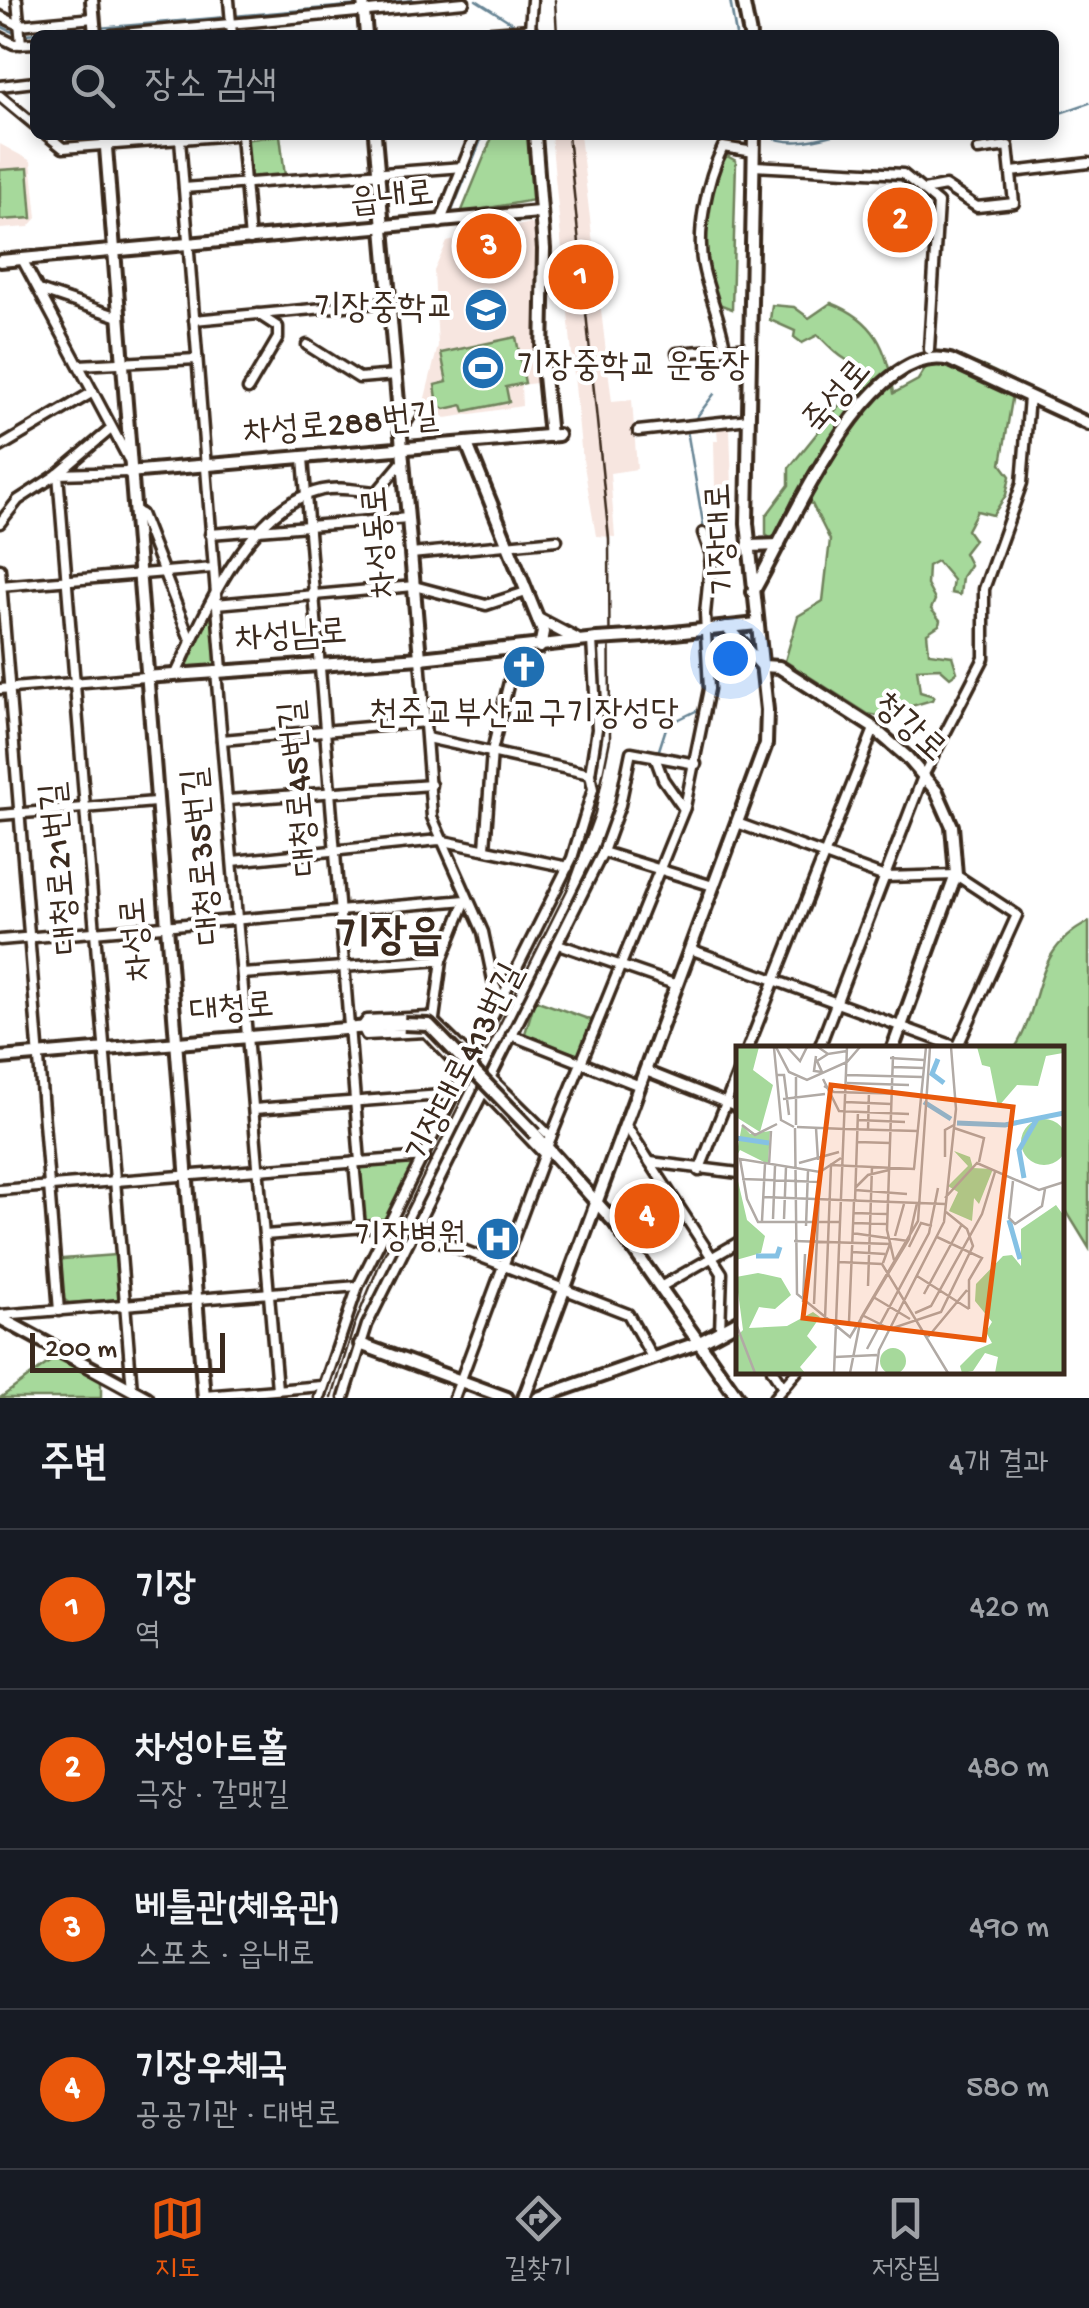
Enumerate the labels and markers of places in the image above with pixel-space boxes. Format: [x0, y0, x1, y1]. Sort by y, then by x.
pin: 2 [868, 182, 932, 258]
pin: 3 [456, 208, 522, 284]
pin: 1 [548, 240, 614, 314]
school or university icon: 기장중학교 [463, 287, 509, 333]
place label: 기장중학교 [313, 290, 454, 331]
sports icon: 기장중학교 운동장 [460, 345, 506, 391]
place label: 기장중학교 운동장 [516, 348, 750, 389]
church icon: 천주교부산교구기장성당 [501, 644, 547, 690]
place label: 천주교부산교구기장성당 [369, 696, 679, 737]
pin: 4 [614, 1178, 680, 1254]
hospital icon: 기장병원 [475, 1216, 521, 1262]
place label: 기장병원 [353, 1219, 466, 1260]

